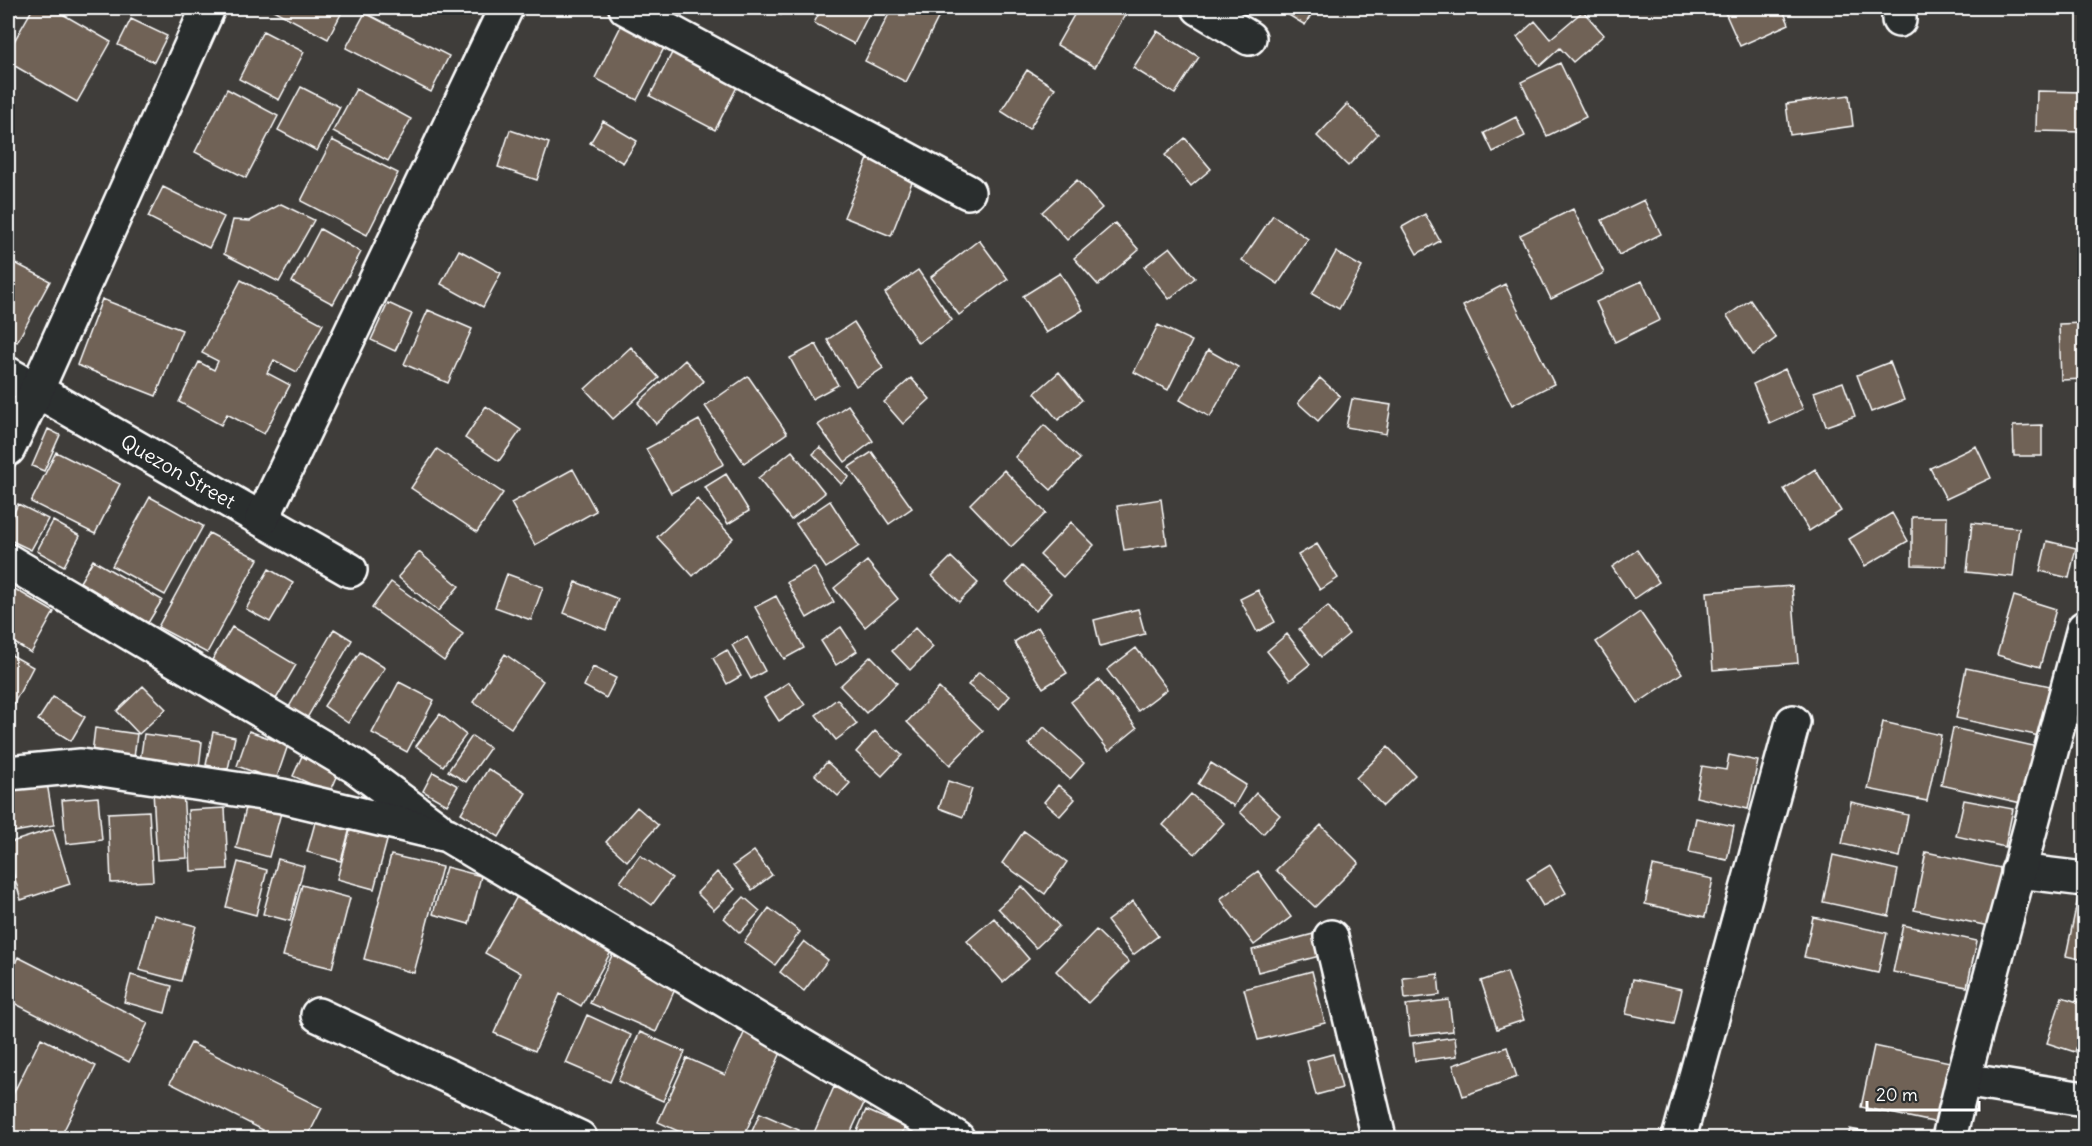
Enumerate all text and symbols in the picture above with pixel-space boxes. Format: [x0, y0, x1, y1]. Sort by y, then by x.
street label: Quezon Street [117, 428, 240, 514]
scale bar [1867, 1074, 1980, 1112]
text: 20 m [1876, 1083, 1918, 1106]

